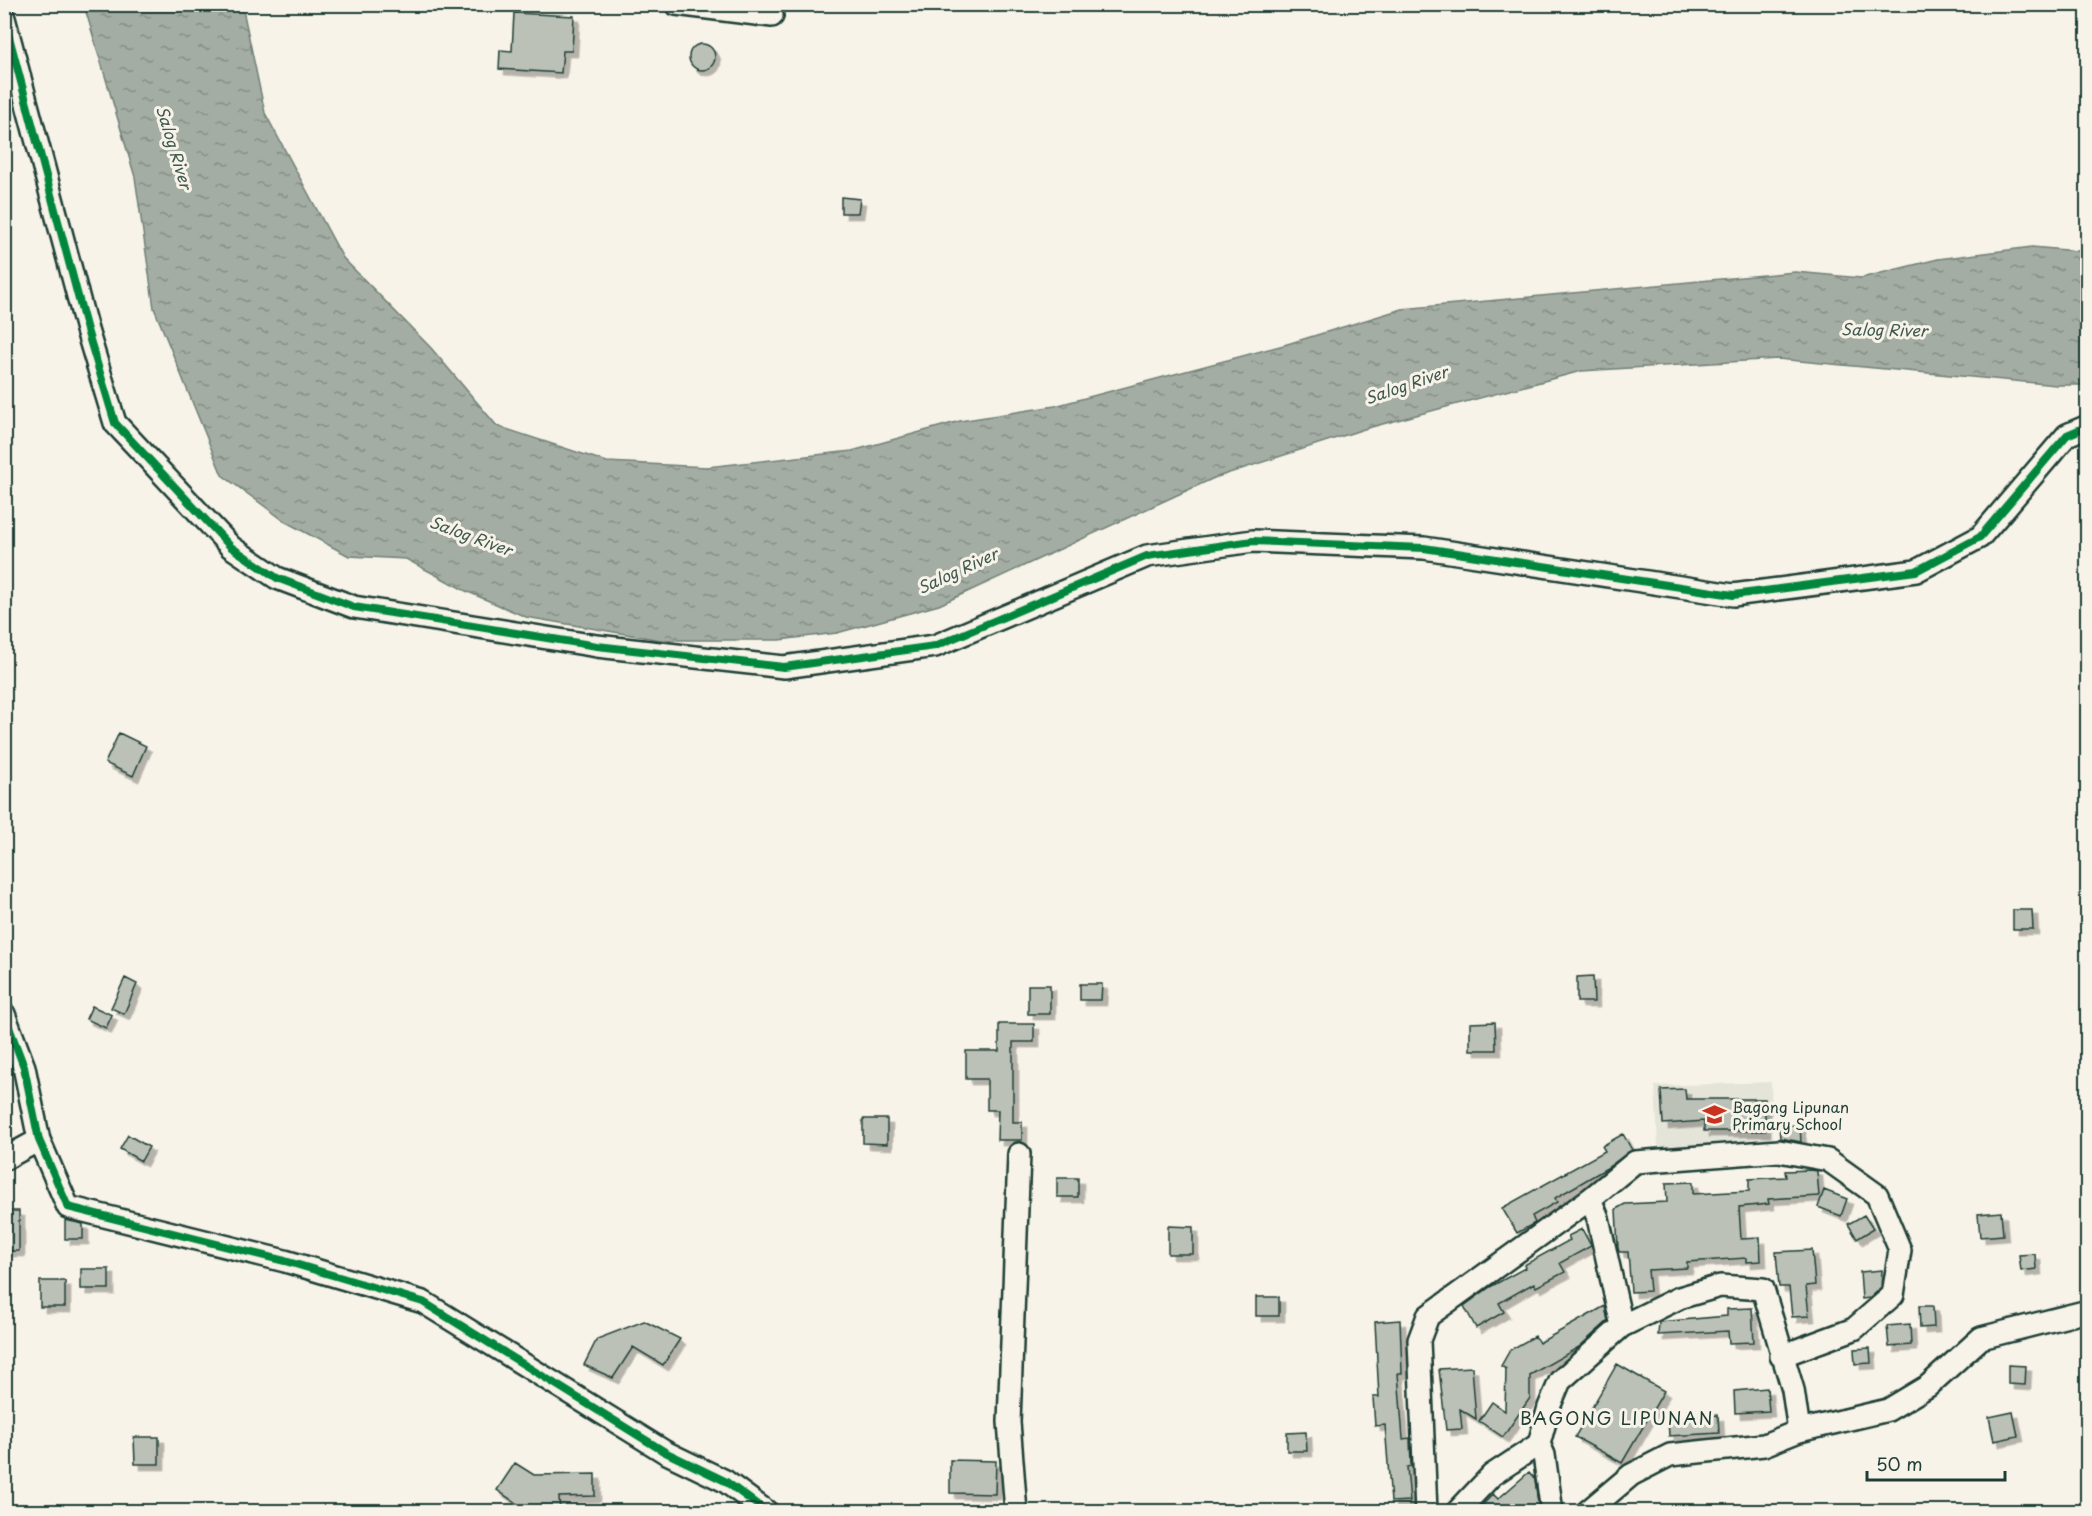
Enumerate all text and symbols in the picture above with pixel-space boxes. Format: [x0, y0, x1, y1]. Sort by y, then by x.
water label: Salog River [151, 102, 200, 194]
water label: Salog River [1841, 316, 1930, 342]
water label: Salog River [1361, 358, 1453, 409]
water label: Salog River [426, 509, 518, 562]
water label: Salog River [913, 540, 1004, 599]
place label: Bagong Lipunan Primary School [1732, 1095, 1849, 1135]
school or university icon: Bagong Lipunan Primary School [1701, 1102, 1727, 1128]
district label: BAGONG LIPUNAN [1520, 1404, 1714, 1431]
scale bar [1867, 1444, 2005, 1482]
text: 50 m [1876, 1450, 1923, 1477]

